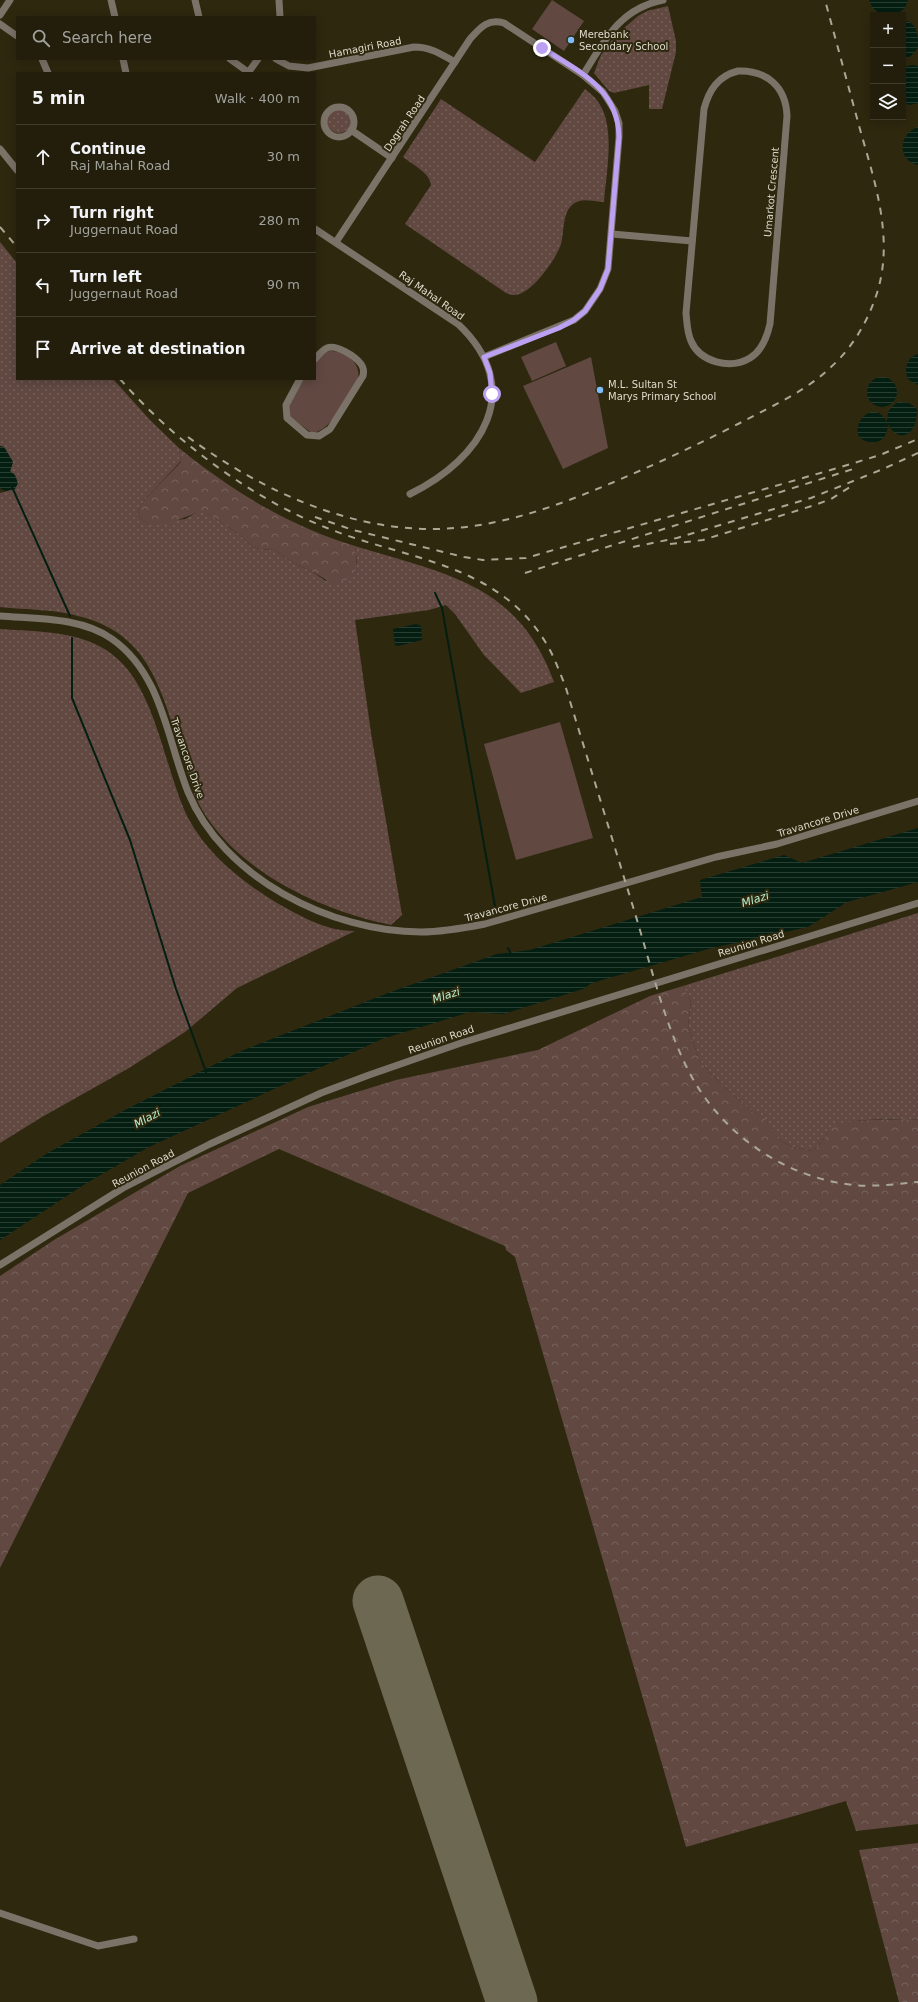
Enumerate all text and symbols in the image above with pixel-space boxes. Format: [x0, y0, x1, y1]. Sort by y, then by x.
map controls [870, 12, 906, 120]
button: + [870, 12, 906, 48]
search box [16, 16, 316, 60]
icon: search [30, 27, 52, 49]
text: Search here [62, 29, 152, 47]
place label: Merebank Secondary School [579, 29, 668, 52]
street label: Hamagiri Road [328, 35, 402, 60]
marker: Merebank Secondary School [566, 35, 576, 45]
route end [533, 39, 551, 57]
button: − [870, 48, 906, 84]
button: layers [870, 84, 906, 120]
text: 5 min [32, 88, 85, 108]
text: Walk · 400 m [215, 91, 300, 106]
street label: Dograh Road [382, 93, 427, 153]
text: Continue [70, 140, 146, 158]
icon: ahead [32, 146, 54, 168]
street label: Umarkot Crescent [762, 147, 781, 237]
text: 30 m [267, 149, 300, 164]
text: Raj Mahal Road [70, 158, 170, 173]
text: Turn right [70, 204, 154, 222]
icon: right [32, 210, 54, 232]
text: 280 m [258, 213, 300, 228]
text: Juggernaut Road [70, 222, 178, 237]
text: Turn left [70, 268, 142, 286]
street label: Raj Mahal Road [397, 269, 466, 322]
icon: left [32, 274, 54, 296]
text: 90 m [267, 277, 300, 292]
text: Juggernaut Road [70, 286, 178, 301]
icon: arrive [32, 338, 54, 360]
text: Arrive at destination [70, 340, 245, 358]
place label: M.L. Sultan St Marys Primary School [608, 379, 716, 402]
route start [483, 385, 501, 403]
marker: M.L. Sultan St Marys Primary School [595, 385, 605, 395]
street label: Travancore Drive [168, 715, 207, 800]
street label: Travancore Drive [775, 804, 860, 839]
water label: Mlazi [740, 889, 770, 910]
street label: Travancore Drive [463, 891, 548, 924]
street label: Reunion Road [717, 928, 786, 959]
water label: Mlazi [431, 985, 462, 1006]
street label: Reunion Road [407, 1023, 475, 1056]
water label: Mlazi [132, 1106, 163, 1131]
street label: Reunion Road [110, 1147, 176, 1189]

